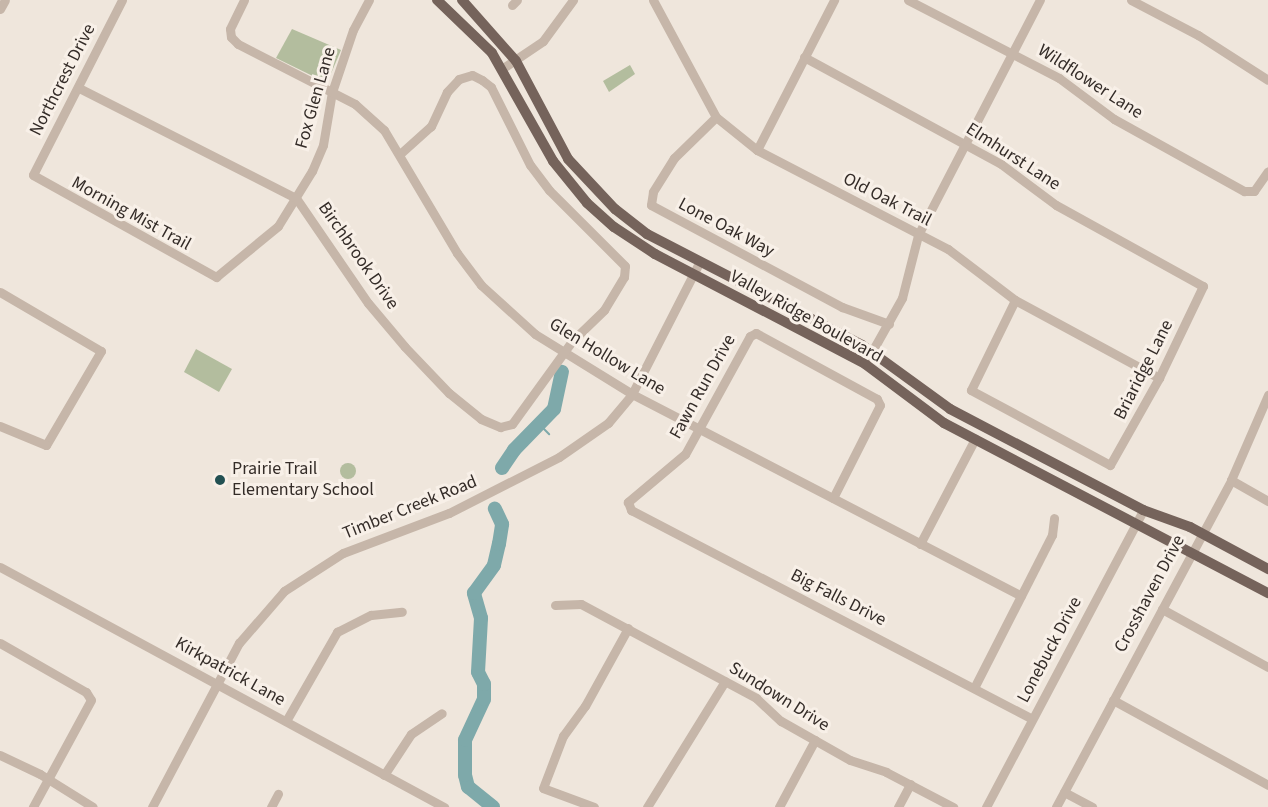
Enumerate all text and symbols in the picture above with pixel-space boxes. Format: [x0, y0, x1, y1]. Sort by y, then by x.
street label: Northcrest Drive [26, 20, 100, 140]
street label: Wildflower Lane [1033, 40, 1147, 124]
street label: Fox Glen Lane [291, 45, 341, 151]
street label: Elmhurst Lane [962, 118, 1064, 196]
street label: Old Oak Trail [839, 168, 935, 232]
street label: Morning Mist Trail [68, 172, 194, 256]
street label: Lone Oak Way [674, 194, 778, 262]
street label: Birchbrook Drive [313, 198, 403, 314]
street label: Valley Ridge Boulevard [726, 266, 886, 368]
street label: Glen Hollow Lane [545, 314, 669, 400]
street label: Briaridge Lane [1110, 317, 1178, 423]
street label: Fawn Run Drive [665, 331, 741, 443]
place label: Prairie Trail Elementary School [232, 459, 374, 502]
street label: Timber Creek Road [340, 471, 480, 545]
marker: Prairie Trail Elementary School [213, 473, 227, 487]
street label: Crosshaven Drive [1110, 532, 1190, 656]
street label: Big Falls Drive [787, 565, 889, 631]
street label: Lonebuck Drive [1013, 593, 1087, 707]
street label: Kirkpatrick Lane [171, 633, 289, 711]
street label: Sundown Drive [725, 658, 833, 736]

